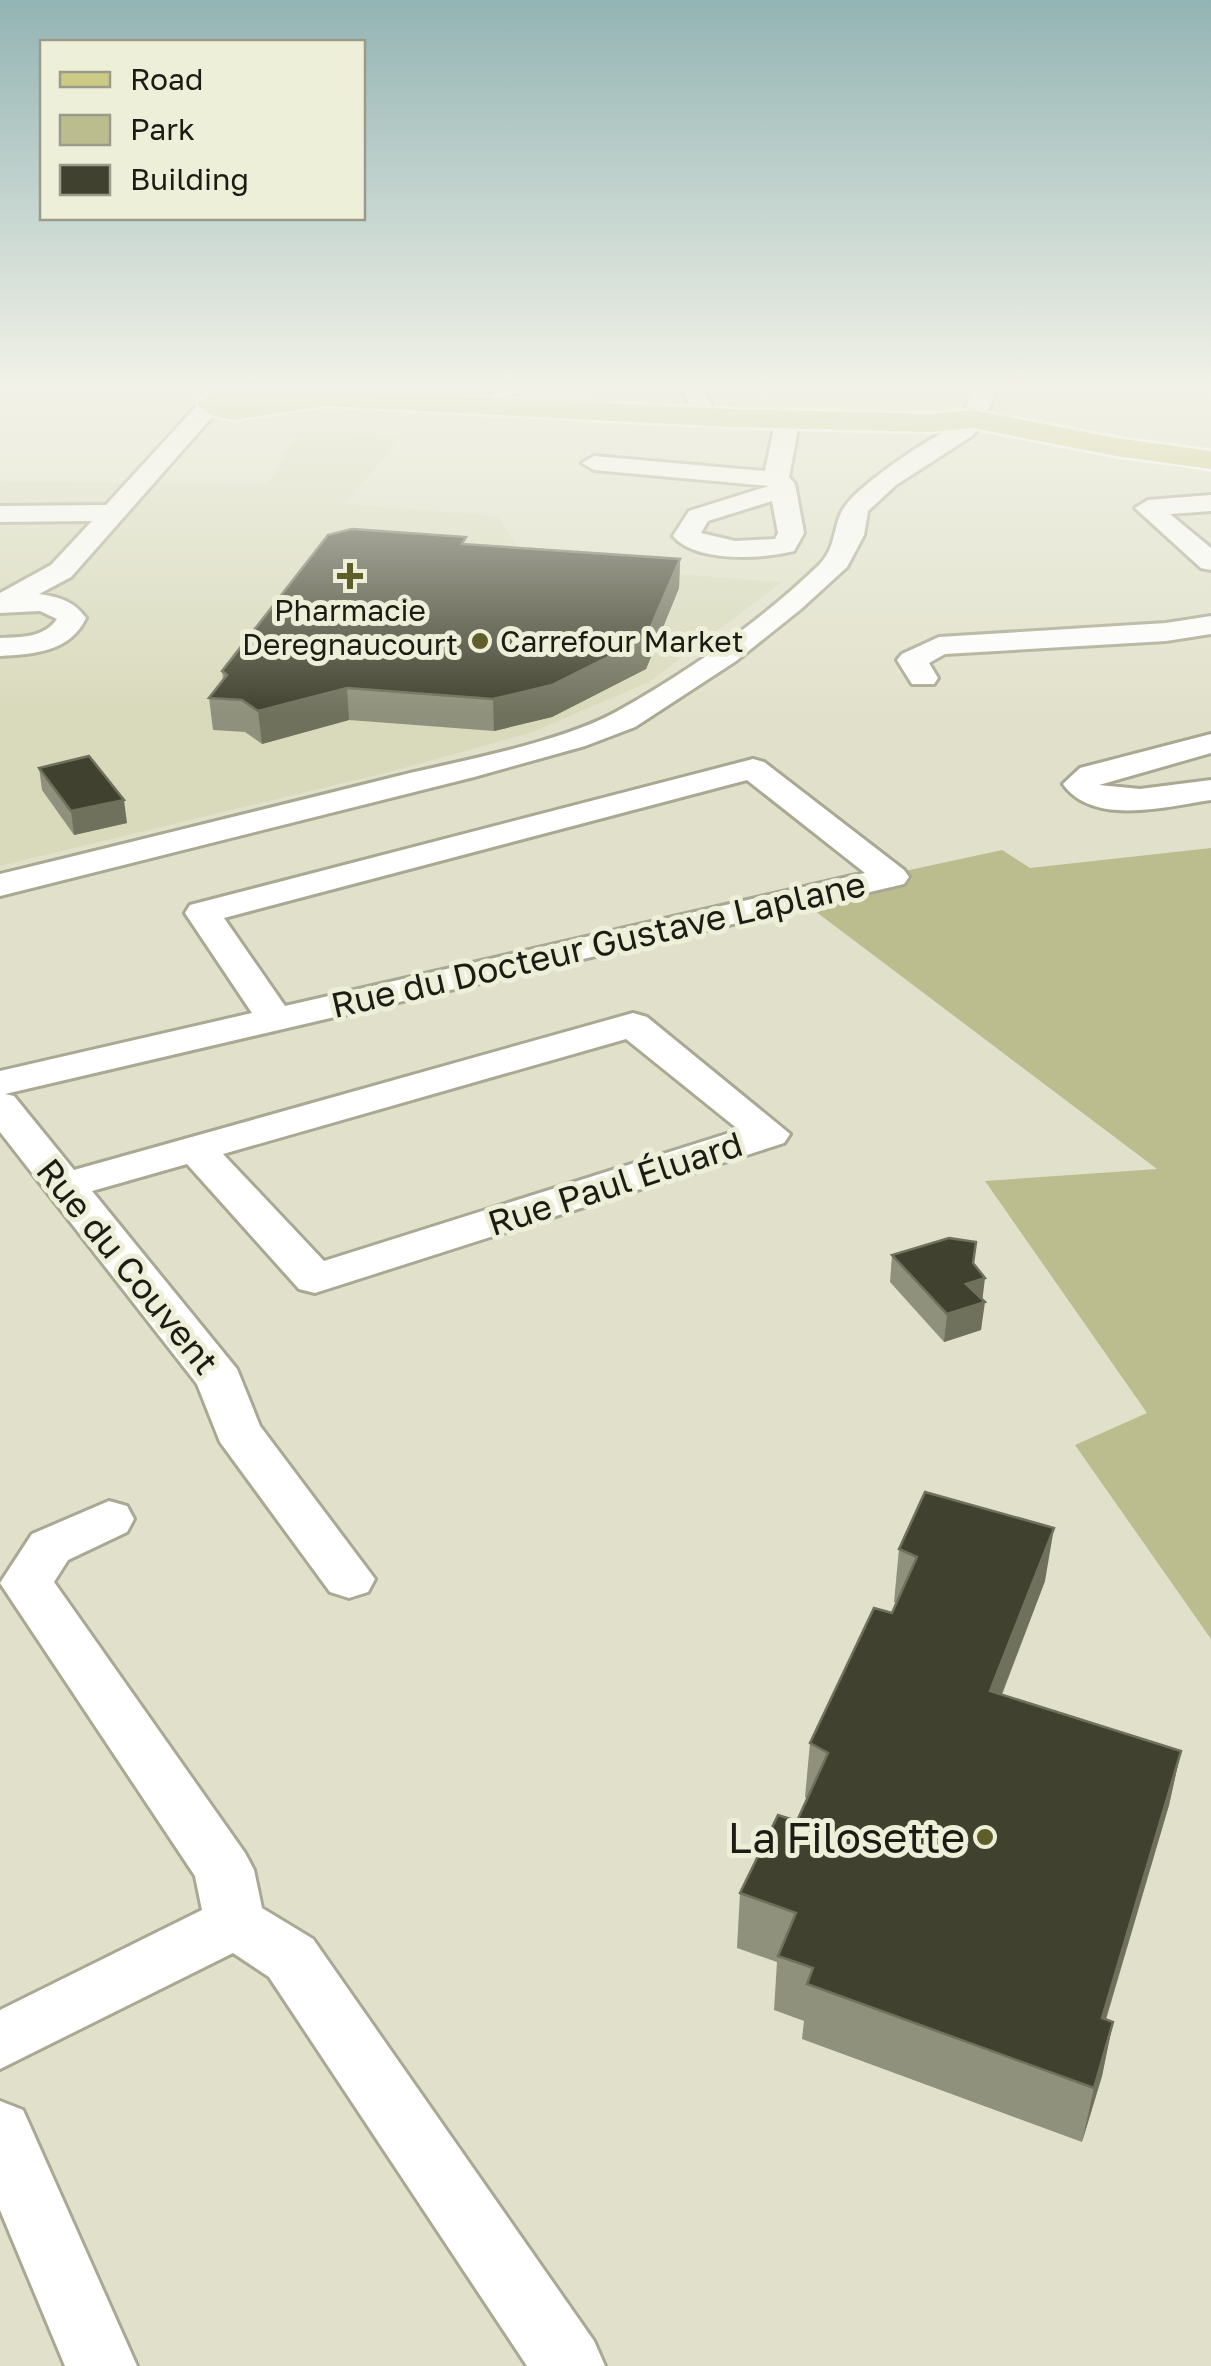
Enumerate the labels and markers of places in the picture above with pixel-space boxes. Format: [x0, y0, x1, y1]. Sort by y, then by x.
marker: Pharmacie Deregnaucourt [339, 565, 361, 587]
place label: Pharmacie Deregnaucourt [242, 592, 458, 662]
place label: Carrefour Market [500, 623, 744, 659]
marker: Carrefour Market [469, 630, 491, 652]
place label: La Filosette [728, 1812, 965, 1862]
marker: La Filosette [974, 1826, 996, 1848]

